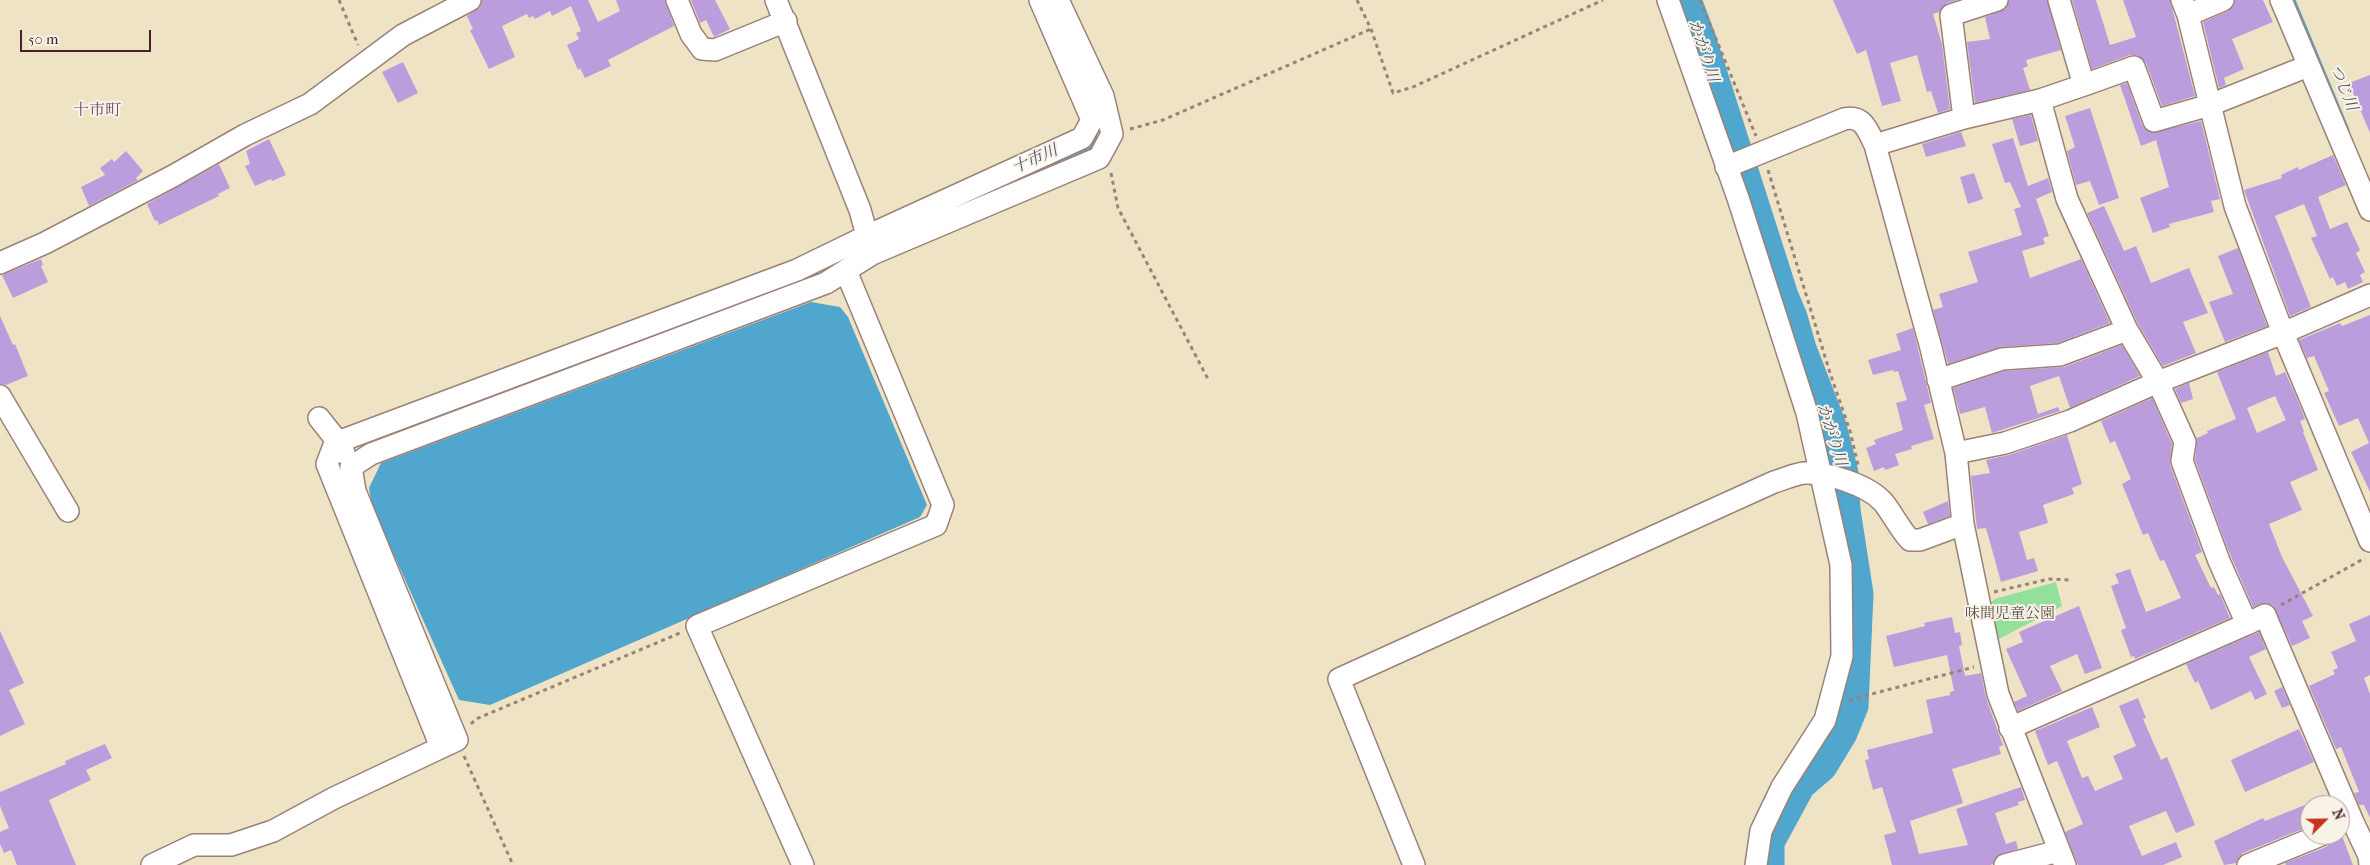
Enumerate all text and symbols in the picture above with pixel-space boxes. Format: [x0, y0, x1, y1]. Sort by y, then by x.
water label: かがり川 [1684, 18, 1722, 84]
scale bar [22, 20, 154, 52]
text: 50 m [28, 30, 58, 48]
water label: つじ川 [2325, 62, 2361, 114]
district label: 十市町 [73, 101, 121, 121]
water label: 十市川 [1009, 141, 1061, 179]
water label: かがり川 [1812, 402, 1850, 468]
park label: 味間児童公園 [1965, 605, 2055, 623]
north arrow [2300, 795, 2350, 845]
text: N [2328, 806, 2348, 823]

